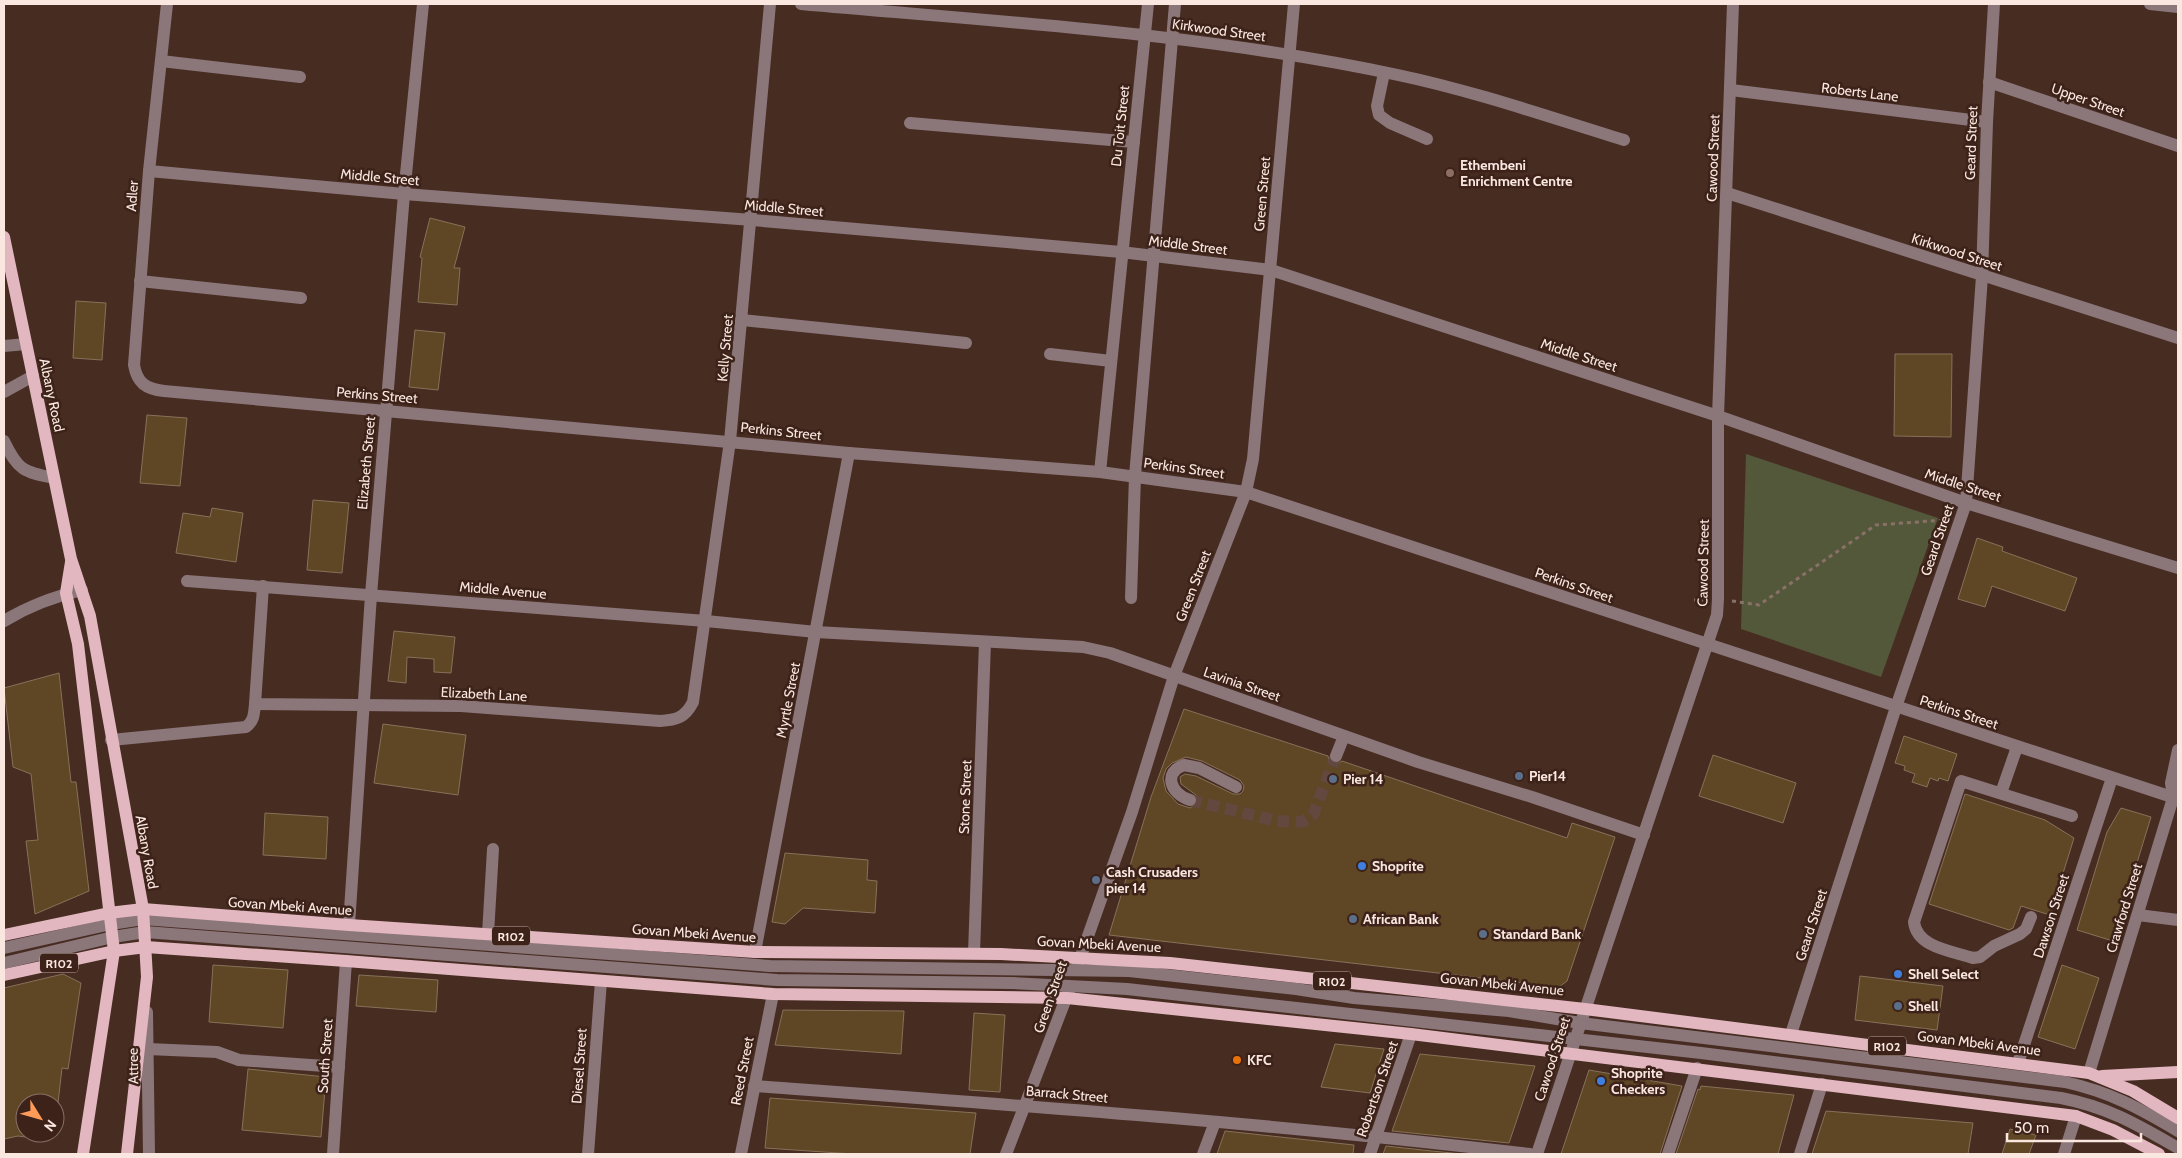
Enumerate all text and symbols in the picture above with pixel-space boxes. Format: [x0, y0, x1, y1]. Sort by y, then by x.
street label: Kirkwood Street [1171, 15, 1267, 46]
street label: Roberts Lane [1820, 78, 1900, 106]
street label: Upper Street [2049, 79, 2127, 121]
street label: Du Toit Street [1107, 84, 1133, 167]
street label: Geard Street [1961, 105, 1981, 180]
street label: Cawood Street [1702, 114, 1724, 202]
street label: Green Street [1250, 156, 1274, 232]
place label: Ethembeni Enrichment Centre [1460, 156, 1572, 190]
street label: Middle Street [340, 165, 421, 189]
marker: Ethembeni Enrichment Centre [1444, 167, 1456, 179]
street label: Adler [122, 179, 142, 212]
street label: Middle Street [744, 196, 825, 220]
street label: Kirkwood Street [1909, 229, 2005, 275]
street label: Middle Street [1148, 231, 1229, 259]
street label: Kelly Street [713, 313, 737, 382]
street label: Middle Street [1539, 334, 1620, 376]
street label: Albany Road [35, 357, 69, 433]
street label: Perkins Street [336, 382, 419, 408]
street label: Elizabeth Street [353, 415, 379, 510]
street label: Perkins Street [740, 418, 823, 444]
street label: Perkins Street [1142, 453, 1226, 483]
street label: Middle Street [1923, 464, 2004, 506]
street label: Geard Street [1916, 502, 1958, 578]
street label: Cawood Street [1693, 519, 1713, 607]
street label: Green Street [1171, 548, 1215, 624]
street label: Perkins Street [1533, 563, 1616, 607]
street label: Middle Avenue [459, 577, 547, 603]
street label: Myrtle Street [772, 660, 804, 739]
street label: Lavinia Street [1201, 662, 1283, 706]
street label: Elizabeth Lane [440, 683, 528, 705]
street label: Perkins Street [1918, 691, 2001, 733]
street label: Stone Street [955, 759, 975, 835]
place label: Pier14 [1529, 767, 1566, 785]
place label: Pier 14 [1343, 770, 1383, 788]
marker: Pier14 [1513, 770, 1525, 782]
marker: Pier 14 [1327, 773, 1339, 785]
street label: Albany Road [132, 814, 162, 890]
place label: Shoprite [1372, 857, 1424, 875]
marker: Shoprite [1356, 860, 1368, 872]
street label: Crawford Street [2102, 861, 2146, 955]
place label: Cash Crusaders pier 14 [1106, 863, 1198, 897]
street label: Dawson Street [2029, 871, 2073, 960]
marker: Cash Crusaders pier 14 [1090, 874, 1102, 886]
street label: Geard Street [1791, 887, 1831, 963]
street label: Govan Mbeki Avenue [227, 893, 353, 919]
place label: African Bank [1363, 910, 1439, 928]
marker: African Bank [1347, 913, 1359, 925]
street label: Govan Mbeki Avenue [631, 920, 757, 946]
place label: Standard Bank [1493, 925, 1582, 943]
road number: R102 [492, 926, 530, 946]
marker: Standard Bank [1477, 928, 1489, 940]
street label: Govan Mbeki Avenue [1036, 932, 1162, 956]
road number: R102 [40, 954, 78, 972]
street label: Green Street [1029, 958, 1071, 1035]
place label: Shell Select [1908, 965, 1979, 983]
marker: Shell Select [1892, 968, 1904, 980]
street label: Govan Mbeki Avenue [1439, 969, 1565, 999]
road number: R102 [1313, 971, 1351, 990]
place label: Shell [1908, 997, 1939, 1015]
marker: Shell [1892, 1000, 1904, 1012]
street label: Cawood Street [1530, 1014, 1574, 1103]
street label: South Street [313, 1018, 337, 1094]
street label: Govan Mbeki Avenue [1916, 1026, 2042, 1060]
street label: Diesel Street [567, 1027, 591, 1104]
street label: Reed Street [727, 1035, 758, 1107]
road number: R102 [1868, 1036, 1906, 1056]
street label: Robertson Street [1352, 1038, 1402, 1139]
street label: Attree [124, 1048, 142, 1084]
place label: KFC [1247, 1051, 1272, 1069]
marker: KFC [1231, 1054, 1243, 1066]
place label: Shoprite Checkers [1611, 1064, 1665, 1098]
marker: Shoprite Checkers [1595, 1075, 1607, 1087]
street label: Barrack Street [1025, 1081, 1109, 1107]
north arrow [15, 1093, 65, 1143]
scale bar [2007, 1110, 2141, 1142]
text: N [40, 1116, 61, 1135]
text: 50 m [2014, 1119, 2049, 1137]

